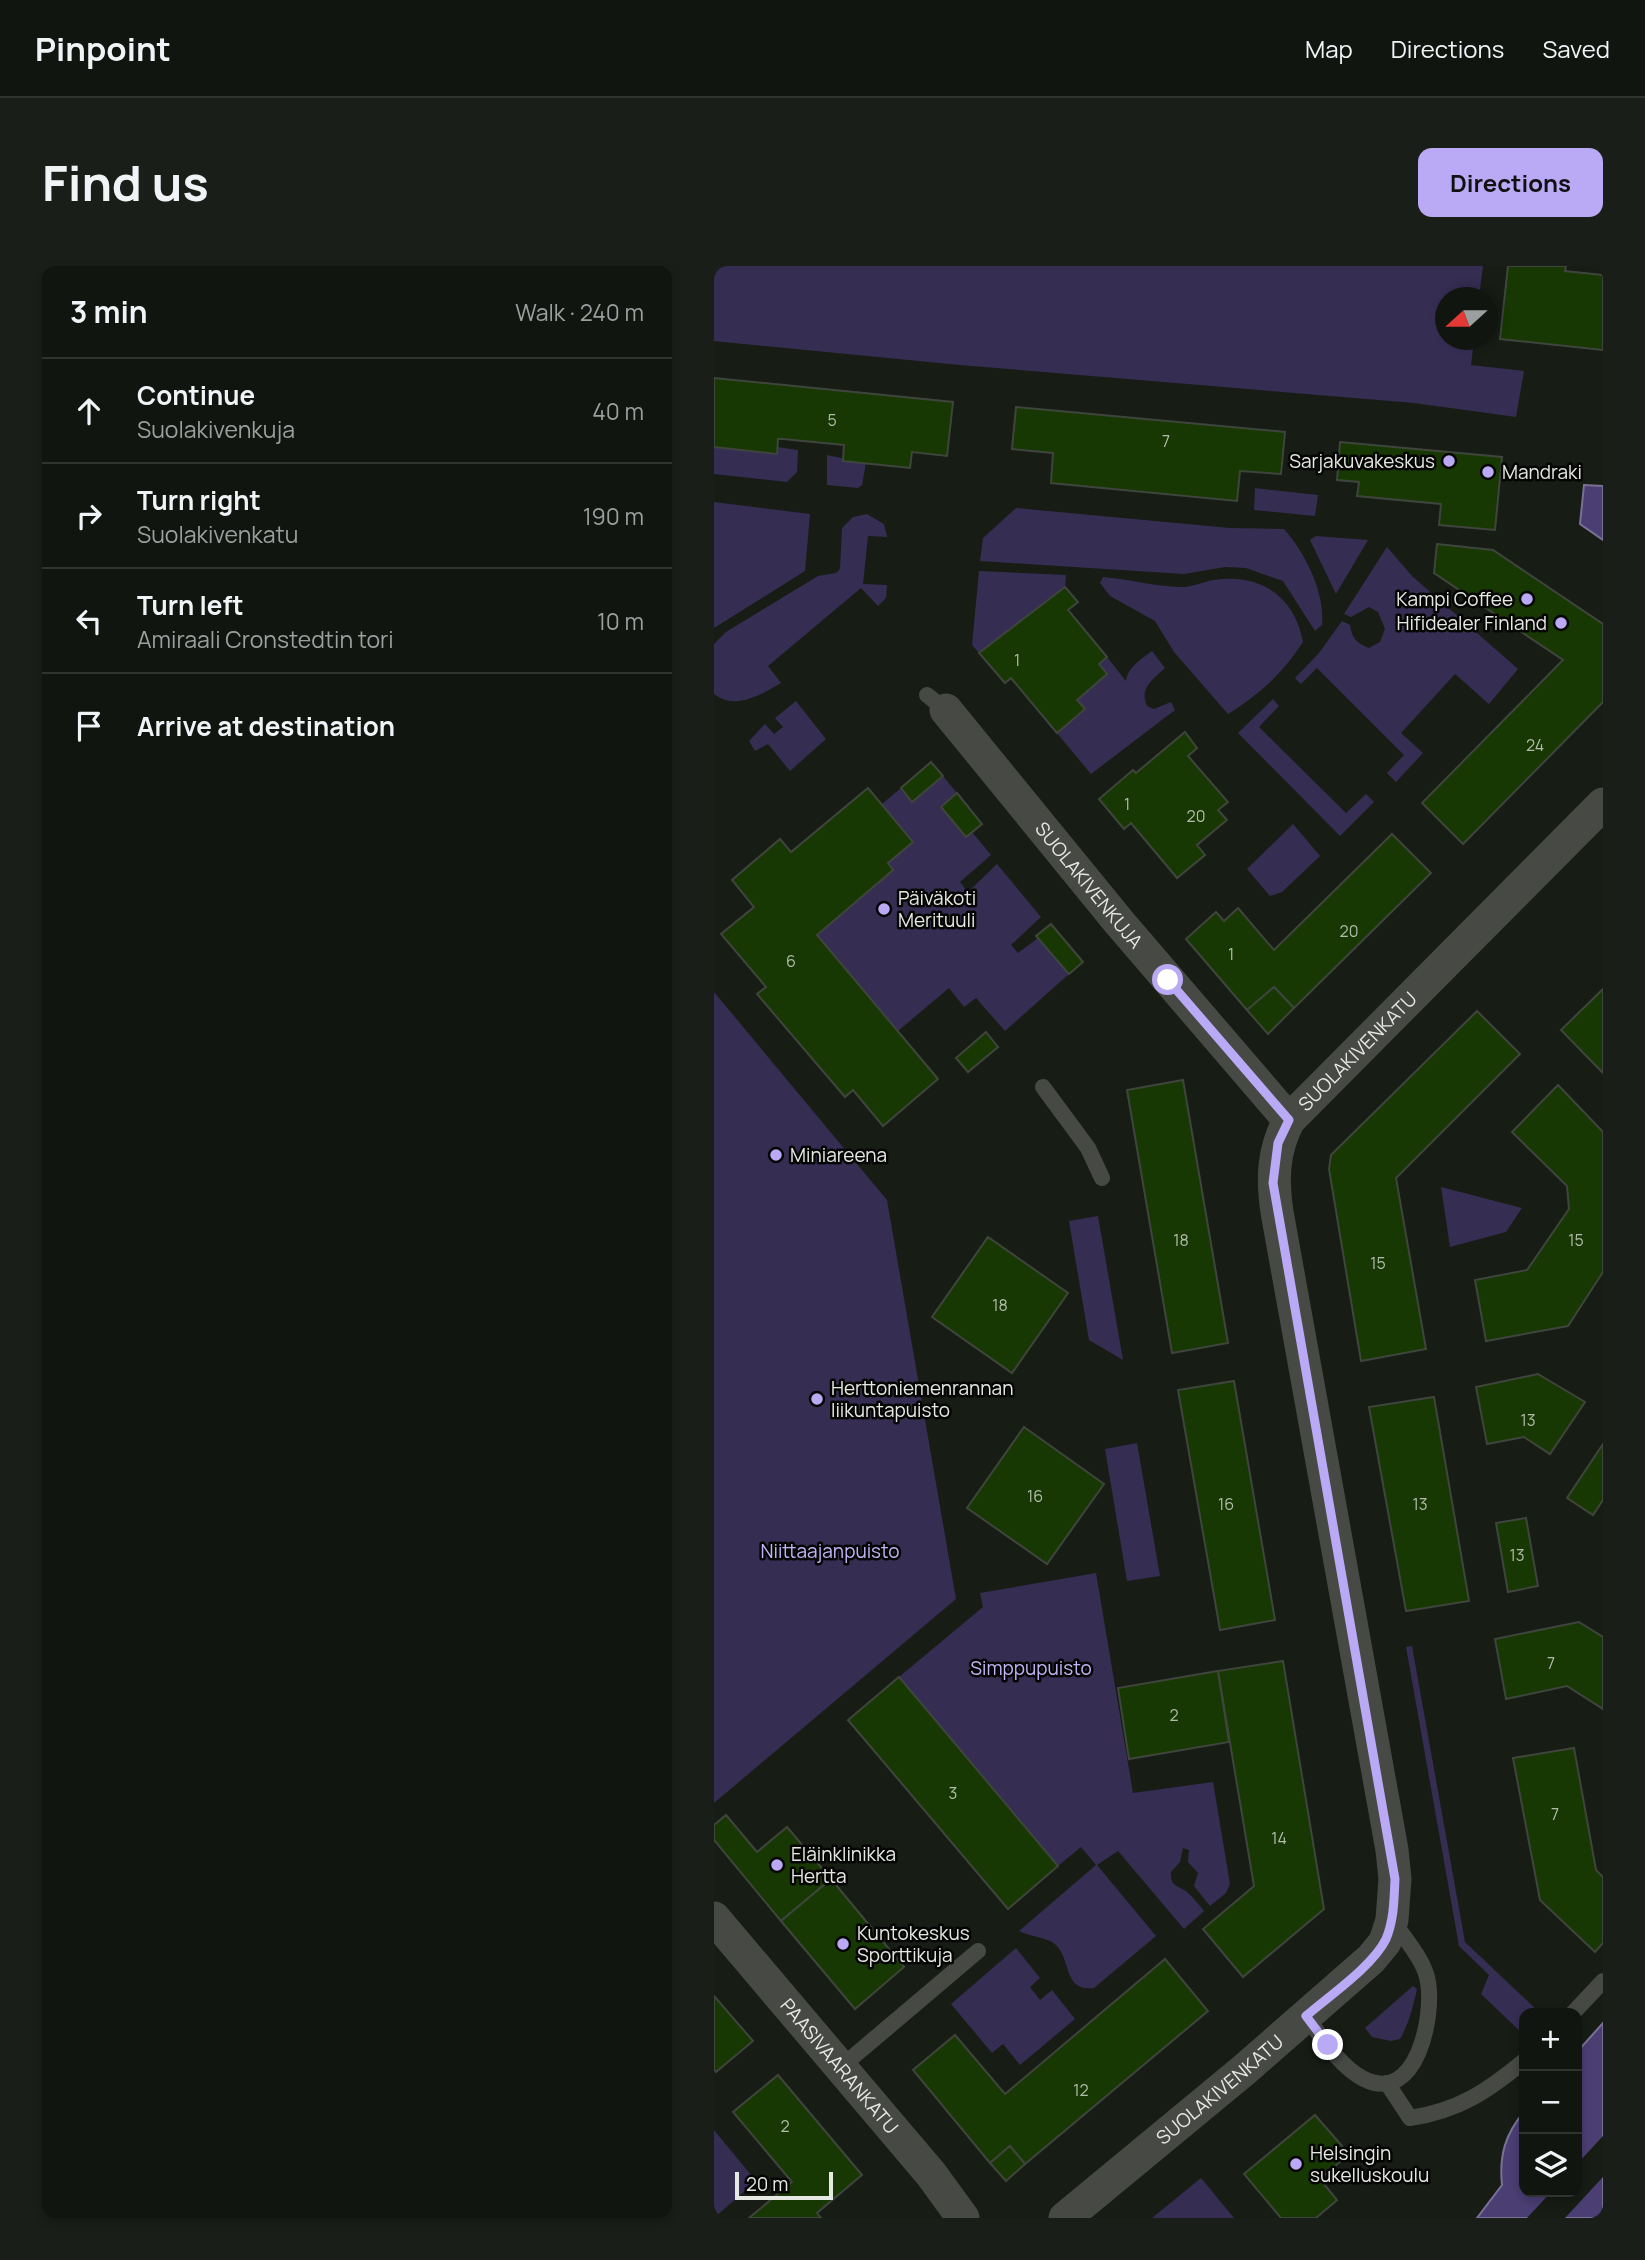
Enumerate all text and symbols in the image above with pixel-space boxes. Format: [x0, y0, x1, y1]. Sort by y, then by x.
text: Pinpoint [35, 26, 171, 71]
text: Map [1305, 32, 1353, 65]
text: Directions [1391, 32, 1504, 65]
text: Saved [1542, 32, 1610, 65]
button: Directions [1418, 148, 1603, 217]
text: Find us [42, 149, 209, 216]
north arrow [1435, 287, 1498, 350]
text: 3 min [70, 291, 148, 332]
text: Walk · 240 m [515, 296, 644, 328]
text: Continue [137, 377, 255, 413]
icon: ahead [70, 392, 108, 430]
text: 40 m [592, 395, 644, 427]
house number: 5 [827, 409, 837, 431]
text: Suolakivenkuja [137, 413, 295, 445]
house number: 7 [1162, 430, 1170, 452]
place label: Sarjakuvakeskus [1289, 448, 1435, 474]
marker: Sarjakuvakeskus [1441, 453, 1457, 469]
place label: Mandraki [1502, 459, 1582, 485]
marker: Mandraki [1480, 464, 1496, 480]
text: Turn right [137, 482, 261, 518]
icon: right [70, 497, 108, 535]
text: 190 m [583, 500, 644, 532]
text: Suolakivenkatu [137, 518, 298, 550]
place label: Kampi Coffee [1396, 586, 1513, 612]
text: Turn left [137, 587, 244, 623]
marker: Kampi Coffee [1519, 591, 1535, 607]
icon: left [70, 602, 108, 640]
text: 10 m [597, 605, 644, 637]
place label: Hifidealer Finland [1396, 610, 1547, 636]
marker: Hifidealer Finland [1553, 615, 1569, 631]
text: Amiraali Cronstedtin tori [137, 623, 394, 655]
house number: 1 [1014, 649, 1020, 671]
icon: arrive [70, 707, 108, 745]
text: Arrive at destination [137, 708, 395, 744]
house number: 24 [1526, 734, 1544, 756]
house number: 1 [1124, 793, 1130, 815]
house number: 20 [1187, 805, 1205, 827]
street label: SUOLAKIVENKUJA [1029, 816, 1149, 954]
place label: Päiväkoti Merituuli [898, 885, 976, 933]
marker: Päiväkoti Merituuli [876, 901, 892, 917]
house number: 20 [1340, 920, 1358, 942]
house number: 1 [1228, 943, 1234, 965]
house number: 6 [786, 950, 796, 972]
route start [1152, 964, 1183, 995]
street label: SUOLAKIVENKATU [1292, 986, 1422, 1117]
place label: Miniareena [790, 1142, 887, 1168]
marker: Miniareena [768, 1147, 784, 1163]
house number: 18 [1173, 1229, 1189, 1251]
house number: 15 [1568, 1229, 1584, 1251]
house number: 15 [1370, 1252, 1386, 1274]
house number: 18 [992, 1294, 1008, 1316]
place label: Herttoniemenrannan liikuntapuisto [831, 1375, 1013, 1423]
marker: Herttoniemenrannan liikuntapuisto [809, 1391, 825, 1407]
house number: 13 [1520, 1409, 1536, 1431]
house number: 16 [1027, 1485, 1043, 1507]
house number: 16 [1218, 1493, 1234, 1515]
house number: 13 [1412, 1493, 1428, 1515]
park label: Niittaajanpuisto [760, 1538, 900, 1564]
house number: 13 [1509, 1544, 1525, 1566]
house number: 7 [1547, 1652, 1555, 1674]
park label: Simppupuisto [970, 1655, 1092, 1681]
house number: 2 [1169, 1704, 1179, 1726]
house number: 3 [949, 1782, 957, 1804]
house number: 7 [1551, 1803, 1559, 1825]
house number: 14 [1271, 1827, 1287, 1849]
place label: Eläinklinikka Hertta [791, 1841, 896, 1889]
marker: Eläinklinikka Hertta [769, 1857, 785, 1873]
place label: Kuntokeskus Sporttikuja [857, 1920, 970, 1968]
marker: Kuntokeskus Sporttikuja [835, 1936, 851, 1952]
street label: PAASIVAARANKATU [775, 1993, 904, 2139]
map controls [1519, 2008, 1582, 2197]
button: + [1519, 2008, 1582, 2071]
street label: SUOLAKIVENKATU [1151, 2029, 1289, 2150]
route end [1312, 2029, 1343, 2060]
button: − [1519, 2071, 1582, 2134]
house number: 12 [1073, 2079, 1089, 2101]
house number: 2 [780, 2115, 790, 2137]
button: layers [1519, 2134, 1582, 2197]
place label: Helsingin sukelluskoulu [1310, 2140, 1429, 2188]
marker: Helsingin sukelluskoulu [1288, 2156, 1304, 2172]
scale bar [735, 2169, 833, 2201]
text: 20 m [746, 2171, 788, 2197]

